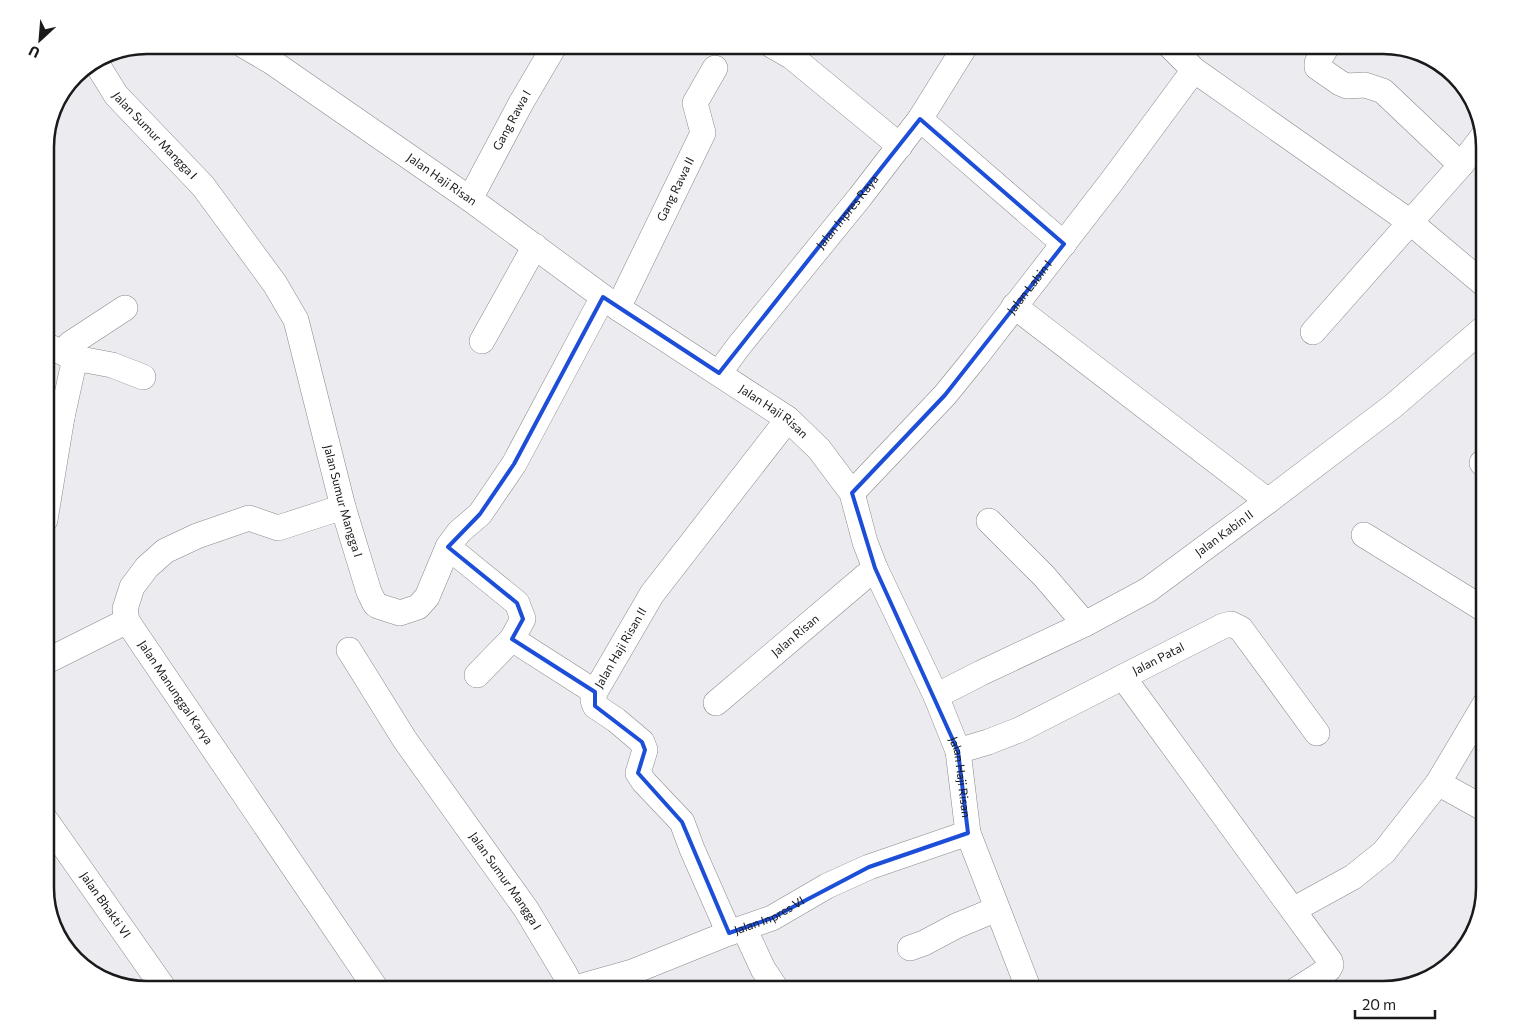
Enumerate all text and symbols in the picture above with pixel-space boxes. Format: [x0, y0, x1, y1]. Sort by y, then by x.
north arrow [15, 15, 65, 65]
text: U [26, 42, 42, 62]
street label: Gang Rawa I [489, 87, 533, 153]
street label: Jalan Sumur Mangga I [109, 89, 201, 182]
street label: Jalan Haji Risan [404, 150, 480, 208]
street label: Gang Rawa II [653, 154, 696, 223]
street label: Jalan Inpres Raya [813, 172, 881, 252]
street label: Jalan Labin I [1004, 257, 1054, 317]
street label: Jalan Haji Risan [736, 381, 811, 440]
street label: Jalan Sumur Mangga I [321, 443, 366, 558]
street label: Jalan Kabin II [1192, 507, 1255, 560]
street label: Jalan Haji Risan II [591, 605, 649, 691]
street label: Jalan Risan [768, 611, 821, 660]
street label: Jalan Manunggal Karya [135, 637, 216, 747]
street label: Jalan Patal [1130, 639, 1186, 678]
street label: Jalan Haji Risan [946, 734, 974, 818]
street label: Jalan Sumur Mangga I [466, 829, 545, 932]
street label: Jalan Bhakti VI [77, 869, 134, 940]
street label: Jalan Inpres VI [732, 893, 807, 938]
scale bar [1355, 988, 1435, 1020]
text: 20 m [1362, 995, 1396, 1013]

